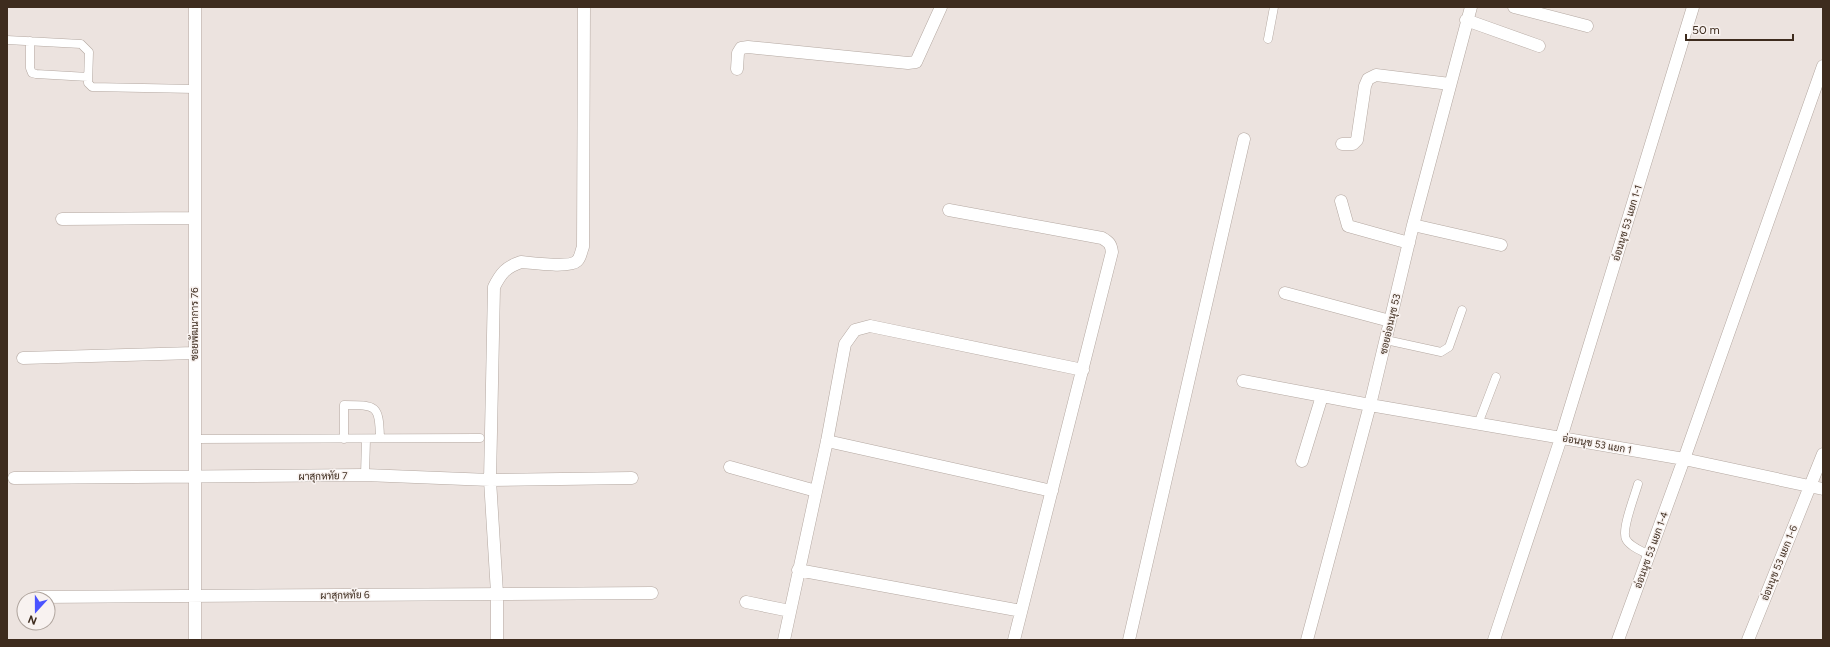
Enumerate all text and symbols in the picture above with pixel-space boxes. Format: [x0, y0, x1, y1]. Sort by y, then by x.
scale bar [1686, 16, 1793, 42]
text: 50 m [1692, 23, 1720, 37]
street label: อ่อนนุช 53 แยก 1-1 [1609, 183, 1646, 263]
street label: ซอยพัฒนาการ 76 [188, 287, 201, 361]
street label: ซอยอ่อนนุช 53 [1377, 292, 1404, 356]
street label: อ่อนนุช 53 แยก 1 [1561, 431, 1633, 458]
street label: ผาสุกหทัย 7 [298, 469, 348, 484]
street label: อ่อนนุช 53 แยก 1-4 [1631, 510, 1672, 591]
street label: อ่อนนุช 53 แยก 1-6 [1758, 523, 1801, 603]
street label: ผาสุกหทัย 6 [320, 588, 370, 603]
north arrow [16, 591, 56, 631]
text: N [26, 612, 39, 627]

